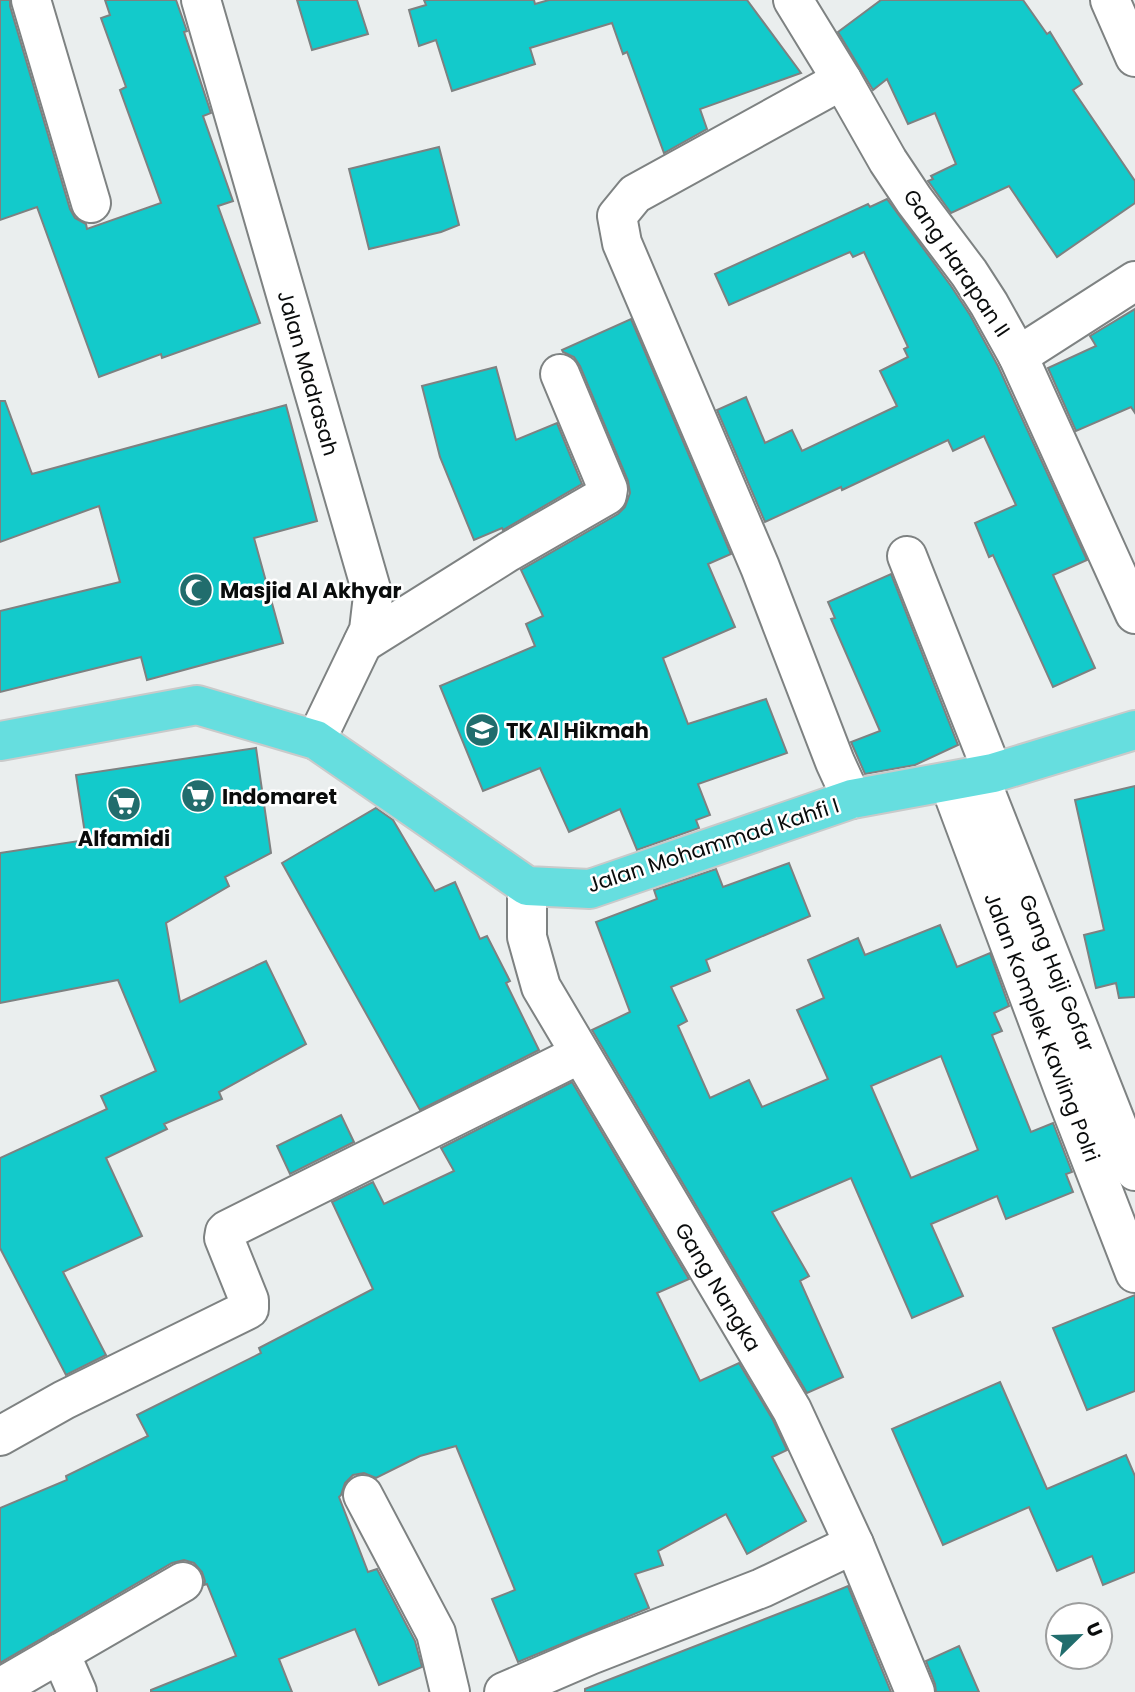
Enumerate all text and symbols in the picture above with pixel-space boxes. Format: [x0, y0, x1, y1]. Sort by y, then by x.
street label: Gang Harapan II [897, 183, 1017, 343]
street label: Jalan Madrasah [271, 287, 345, 459]
mosque icon: Masjid Al Akhyar [177, 571, 215, 609]
place label: Masjid Al Akhyar [220, 576, 402, 605]
school or university icon: TK Al Hikmah [463, 711, 501, 749]
place label: TK Al Hikmah [506, 716, 649, 745]
supermarket icon: Indomaret [179, 777, 217, 815]
place label: Indomaret [222, 782, 337, 811]
supermarket icon: Alfamidi [105, 785, 143, 823]
street label: Jalan Mohammad Kahfi I [583, 791, 843, 899]
place label: Alfamidi [78, 824, 170, 853]
street label: Jalan Komplek Kavling Polri [977, 888, 1107, 1166]
street label: Gang Haji Gofar [1012, 890, 1102, 1056]
street label: Gang Nangka [668, 1217, 768, 1357]
north arrow [1044, 1601, 1114, 1671]
text: U [1079, 1618, 1109, 1641]

